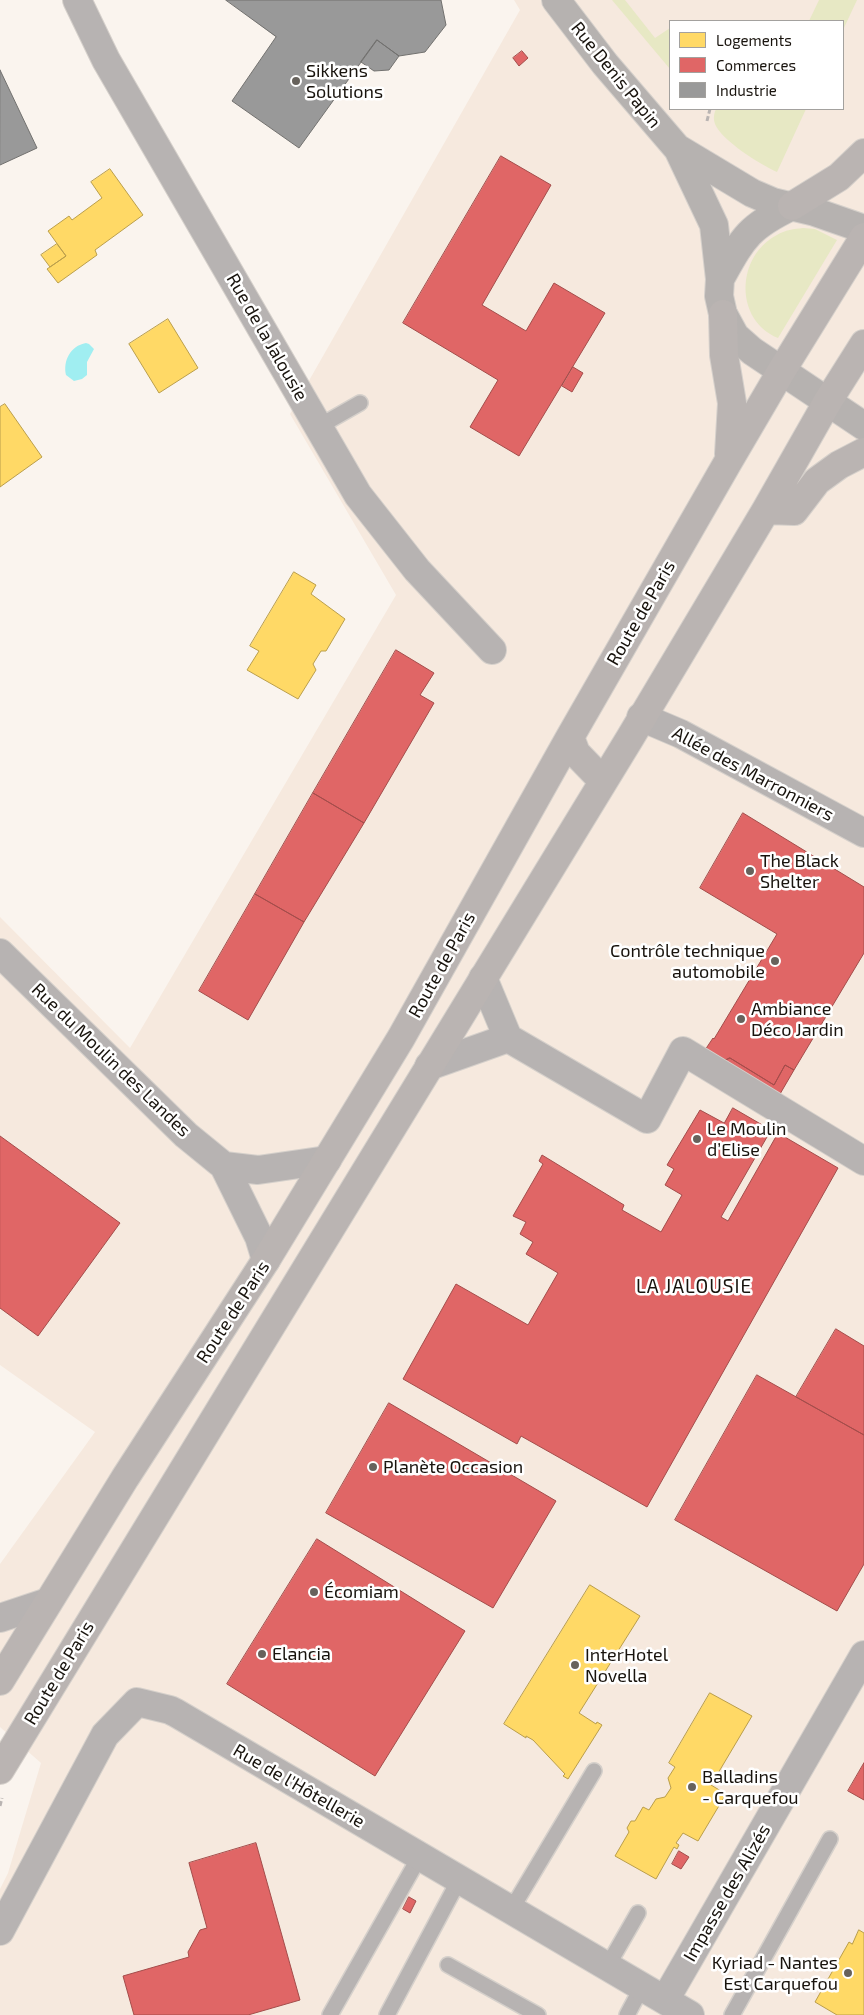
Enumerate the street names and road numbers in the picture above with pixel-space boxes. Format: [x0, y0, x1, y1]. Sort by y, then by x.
street label: Rue Denis Papin [567, 17, 665, 133]
street label: Rue de la Jalousie [222, 270, 312, 404]
street label: Route de Paris [602, 557, 680, 669]
street label: Allée des Marronniers [669, 722, 837, 826]
street label: Route de Paris [404, 908, 480, 1022]
street label: Rue du Moulin des Landes [27, 979, 195, 1141]
street label: Route de Paris [192, 1257, 274, 1367]
street label: Route de Paris [20, 1617, 98, 1729]
street label: Rue de l'Hôtellerie [229, 1740, 369, 1832]
street label: Impasse des Alizés [679, 1821, 775, 1965]

